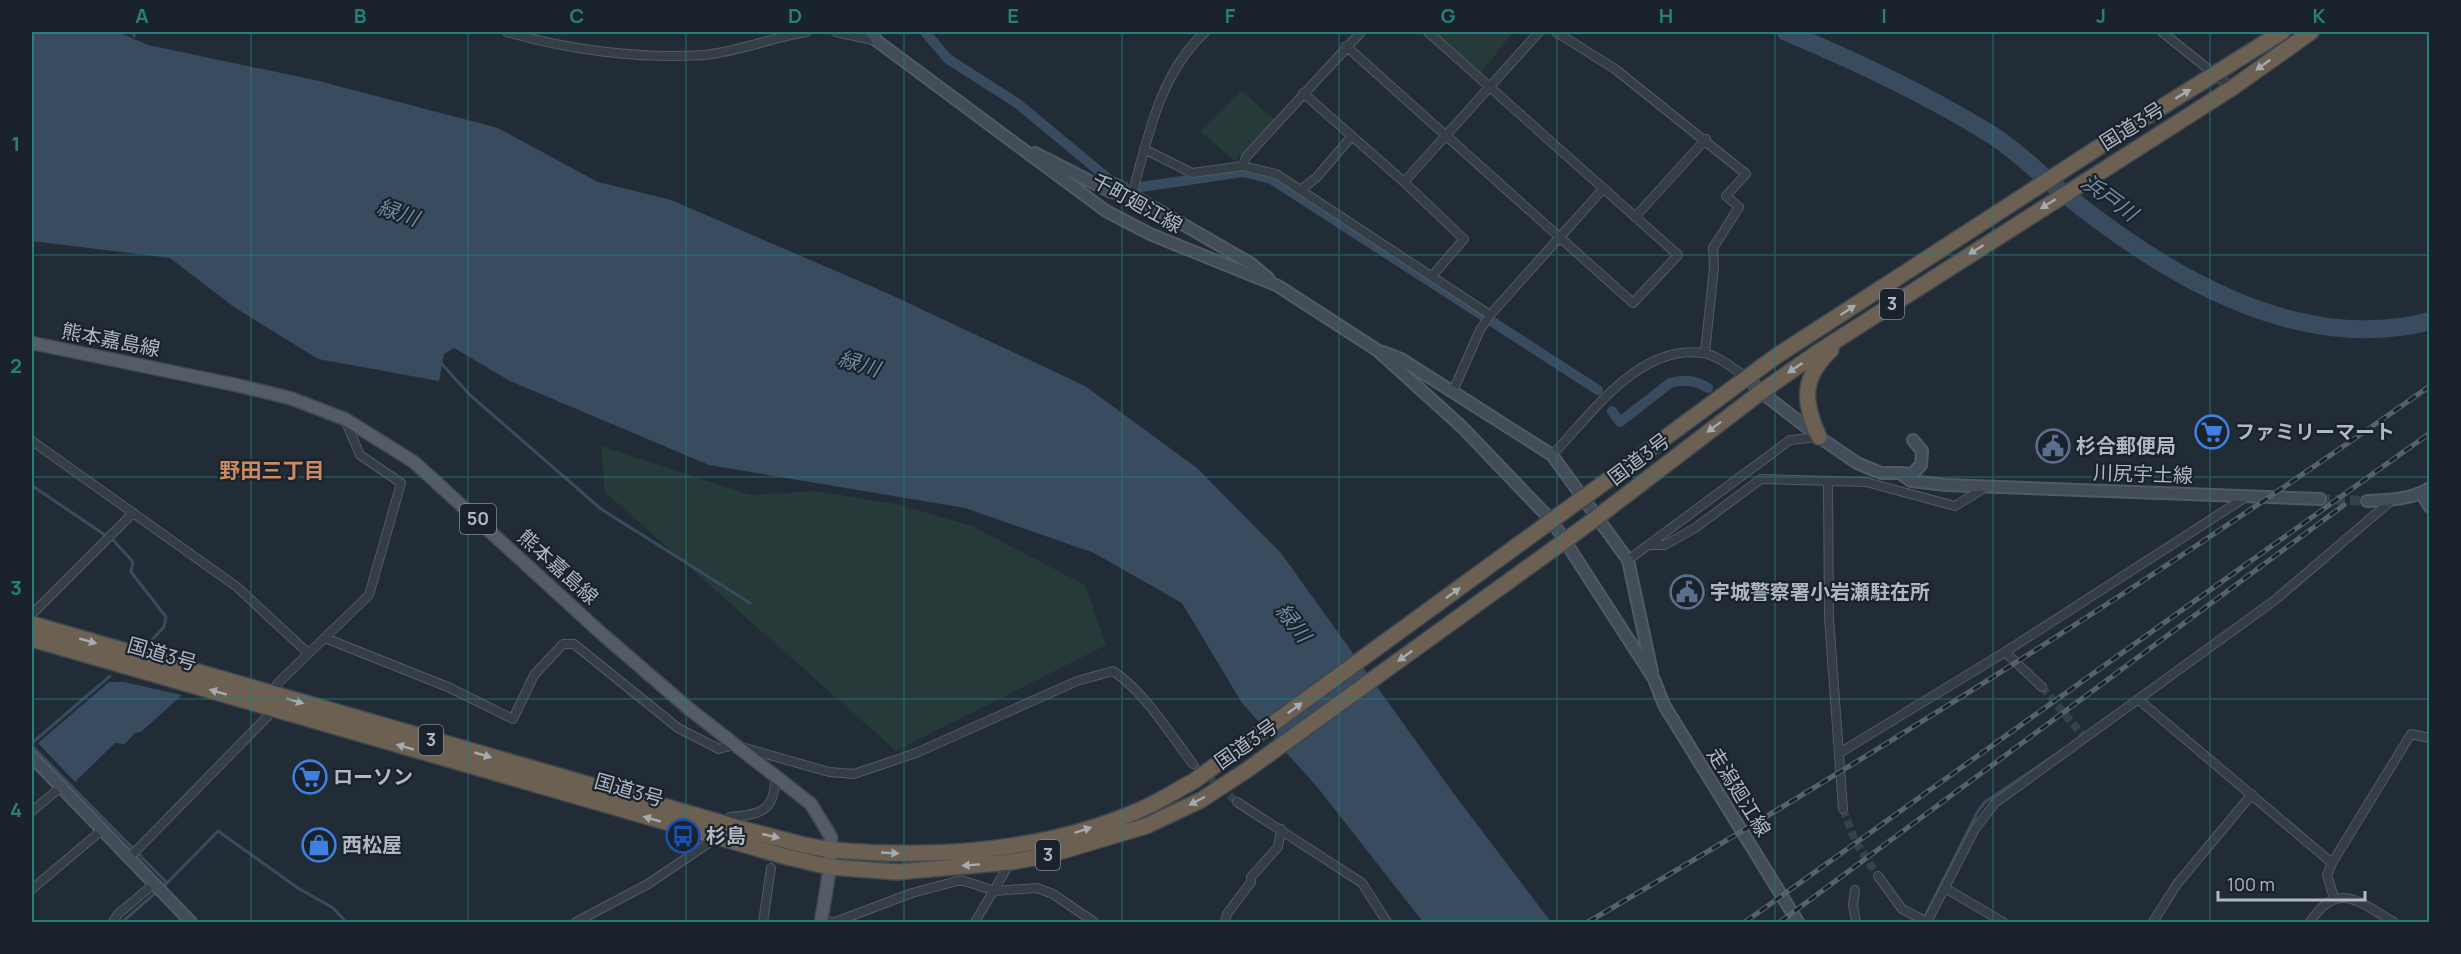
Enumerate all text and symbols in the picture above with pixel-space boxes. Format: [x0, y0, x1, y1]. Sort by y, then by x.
text: A [135, 2, 149, 29]
text: B [354, 2, 367, 29]
text: C [570, 2, 584, 29]
text: D [788, 2, 802, 29]
text: E [1007, 2, 1019, 29]
text: F [1225, 2, 1236, 29]
text: G [1441, 2, 1456, 29]
text: H [1659, 2, 1673, 29]
text: I [1881, 2, 1887, 29]
text: J [2096, 2, 2106, 29]
text: K [2313, 2, 2326, 29]
one-way arrow [2256, 59, 2272, 71]
one-way arrow [2174, 89, 2191, 100]
street label: 国道3号 [2094, 95, 2169, 156]
text: 1 [12, 130, 20, 157]
street label: 千町廻江線 [1087, 167, 1188, 239]
water label: 浜戸川 [2076, 167, 2145, 228]
water label: 緑川 [374, 192, 425, 233]
one-way arrow [2039, 198, 2056, 209]
one-way arrow [1968, 244, 1984, 255]
road number: 3 [1880, 289, 1904, 319]
one-way arrow [1840, 304, 1856, 315]
street label: 熊本嘉島線 [59, 317, 163, 362]
water label: 緑川 [835, 344, 885, 383]
text: 2 [10, 352, 22, 379]
one-way arrow [1787, 362, 1803, 373]
supermarket icon: ファミリーマート [2194, 414, 2230, 450]
place label: ファミリーマート [2235, 418, 2395, 445]
one-way arrow [1707, 421, 1722, 433]
street label: 国道3号 [1602, 426, 1675, 491]
public building icon: 杉合郵便局 [2035, 428, 2071, 464]
place label: 杉合郵便局 [2076, 432, 2176, 459]
district label: 野田三丁目 [220, 456, 325, 484]
street label: 川尻宇土線 [2093, 458, 2193, 489]
road number: 50 [460, 504, 496, 534]
street label: 熊本嘉島線 [512, 523, 605, 610]
text: 3 [10, 574, 22, 601]
public building icon: 宇城警察署小岩瀬駐在所 [1669, 574, 1705, 610]
place label: 宇城警察署小岩瀬駐在所 [1710, 578, 1930, 605]
one-way arrow [1444, 587, 1460, 599]
water label: 緑川 [1270, 597, 1319, 649]
street label: 国道3号 [124, 631, 200, 676]
one-way arrow [79, 637, 97, 646]
one-way arrow [1398, 650, 1414, 662]
one-way arrow [208, 687, 226, 696]
one-way arrow [286, 697, 304, 706]
one-way arrow [1287, 702, 1302, 714]
street label: 国道3号 [1209, 712, 1283, 775]
road number: 3 [419, 725, 443, 755]
one-way arrow [396, 742, 414, 751]
street label: 走潟廻江線 [1701, 742, 1777, 841]
one-way arrow [474, 751, 492, 760]
supermarket icon: ローソン [292, 759, 328, 795]
place label: ローソン [333, 763, 413, 790]
street label: 国道3号 [591, 767, 667, 812]
text: 4 [10, 796, 22, 823]
one-way arrow [1189, 796, 1206, 806]
one-way arrow [643, 814, 661, 823]
bus stop icon: 杉島 [665, 818, 701, 854]
place label: 杉島 [706, 822, 746, 849]
one-way arrow [1074, 824, 1092, 834]
shop icon: 西松屋 [301, 827, 337, 863]
place label: 西松屋 [342, 831, 402, 858]
one-way arrow [762, 831, 781, 841]
road number: 3 [1036, 840, 1060, 870]
one-way arrow [881, 848, 900, 857]
one-way arrow [962, 860, 981, 869]
scale bar [2218, 864, 2365, 902]
text: 100 m [2227, 872, 2275, 896]

